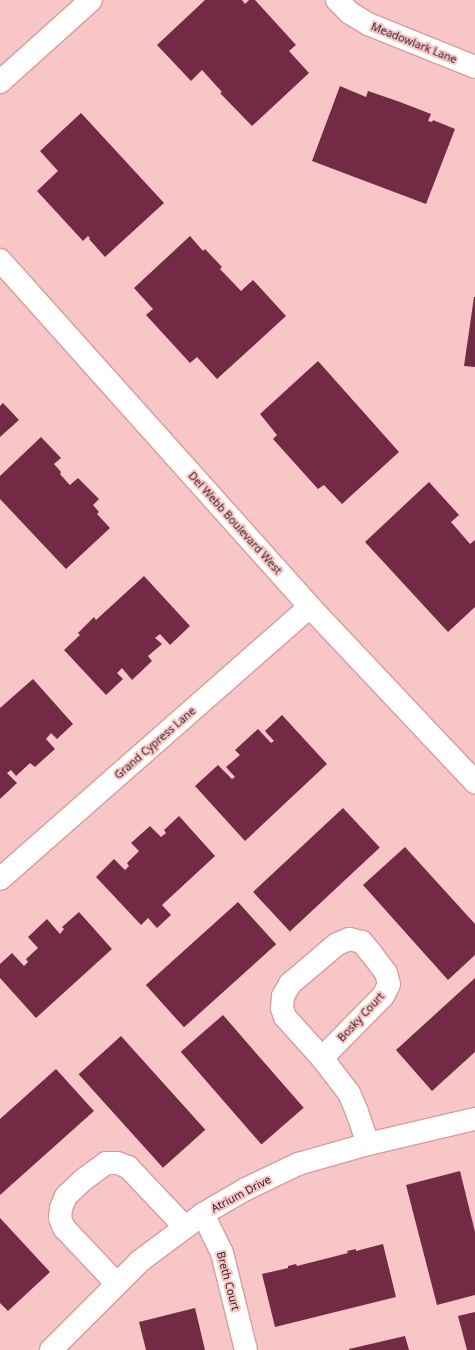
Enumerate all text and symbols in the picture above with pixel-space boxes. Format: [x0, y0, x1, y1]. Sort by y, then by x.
street label: Meadowlark Lane [369, 20, 459, 66]
street label: Del Webb Boulevard West [186, 469, 284, 577]
street label: Grand Cypress Lane [112, 704, 198, 782]
street label: Bosky Court [335, 990, 387, 1044]
street label: Atrium Drive [209, 1173, 273, 1215]
street label: Breth Court [214, 1250, 242, 1312]

